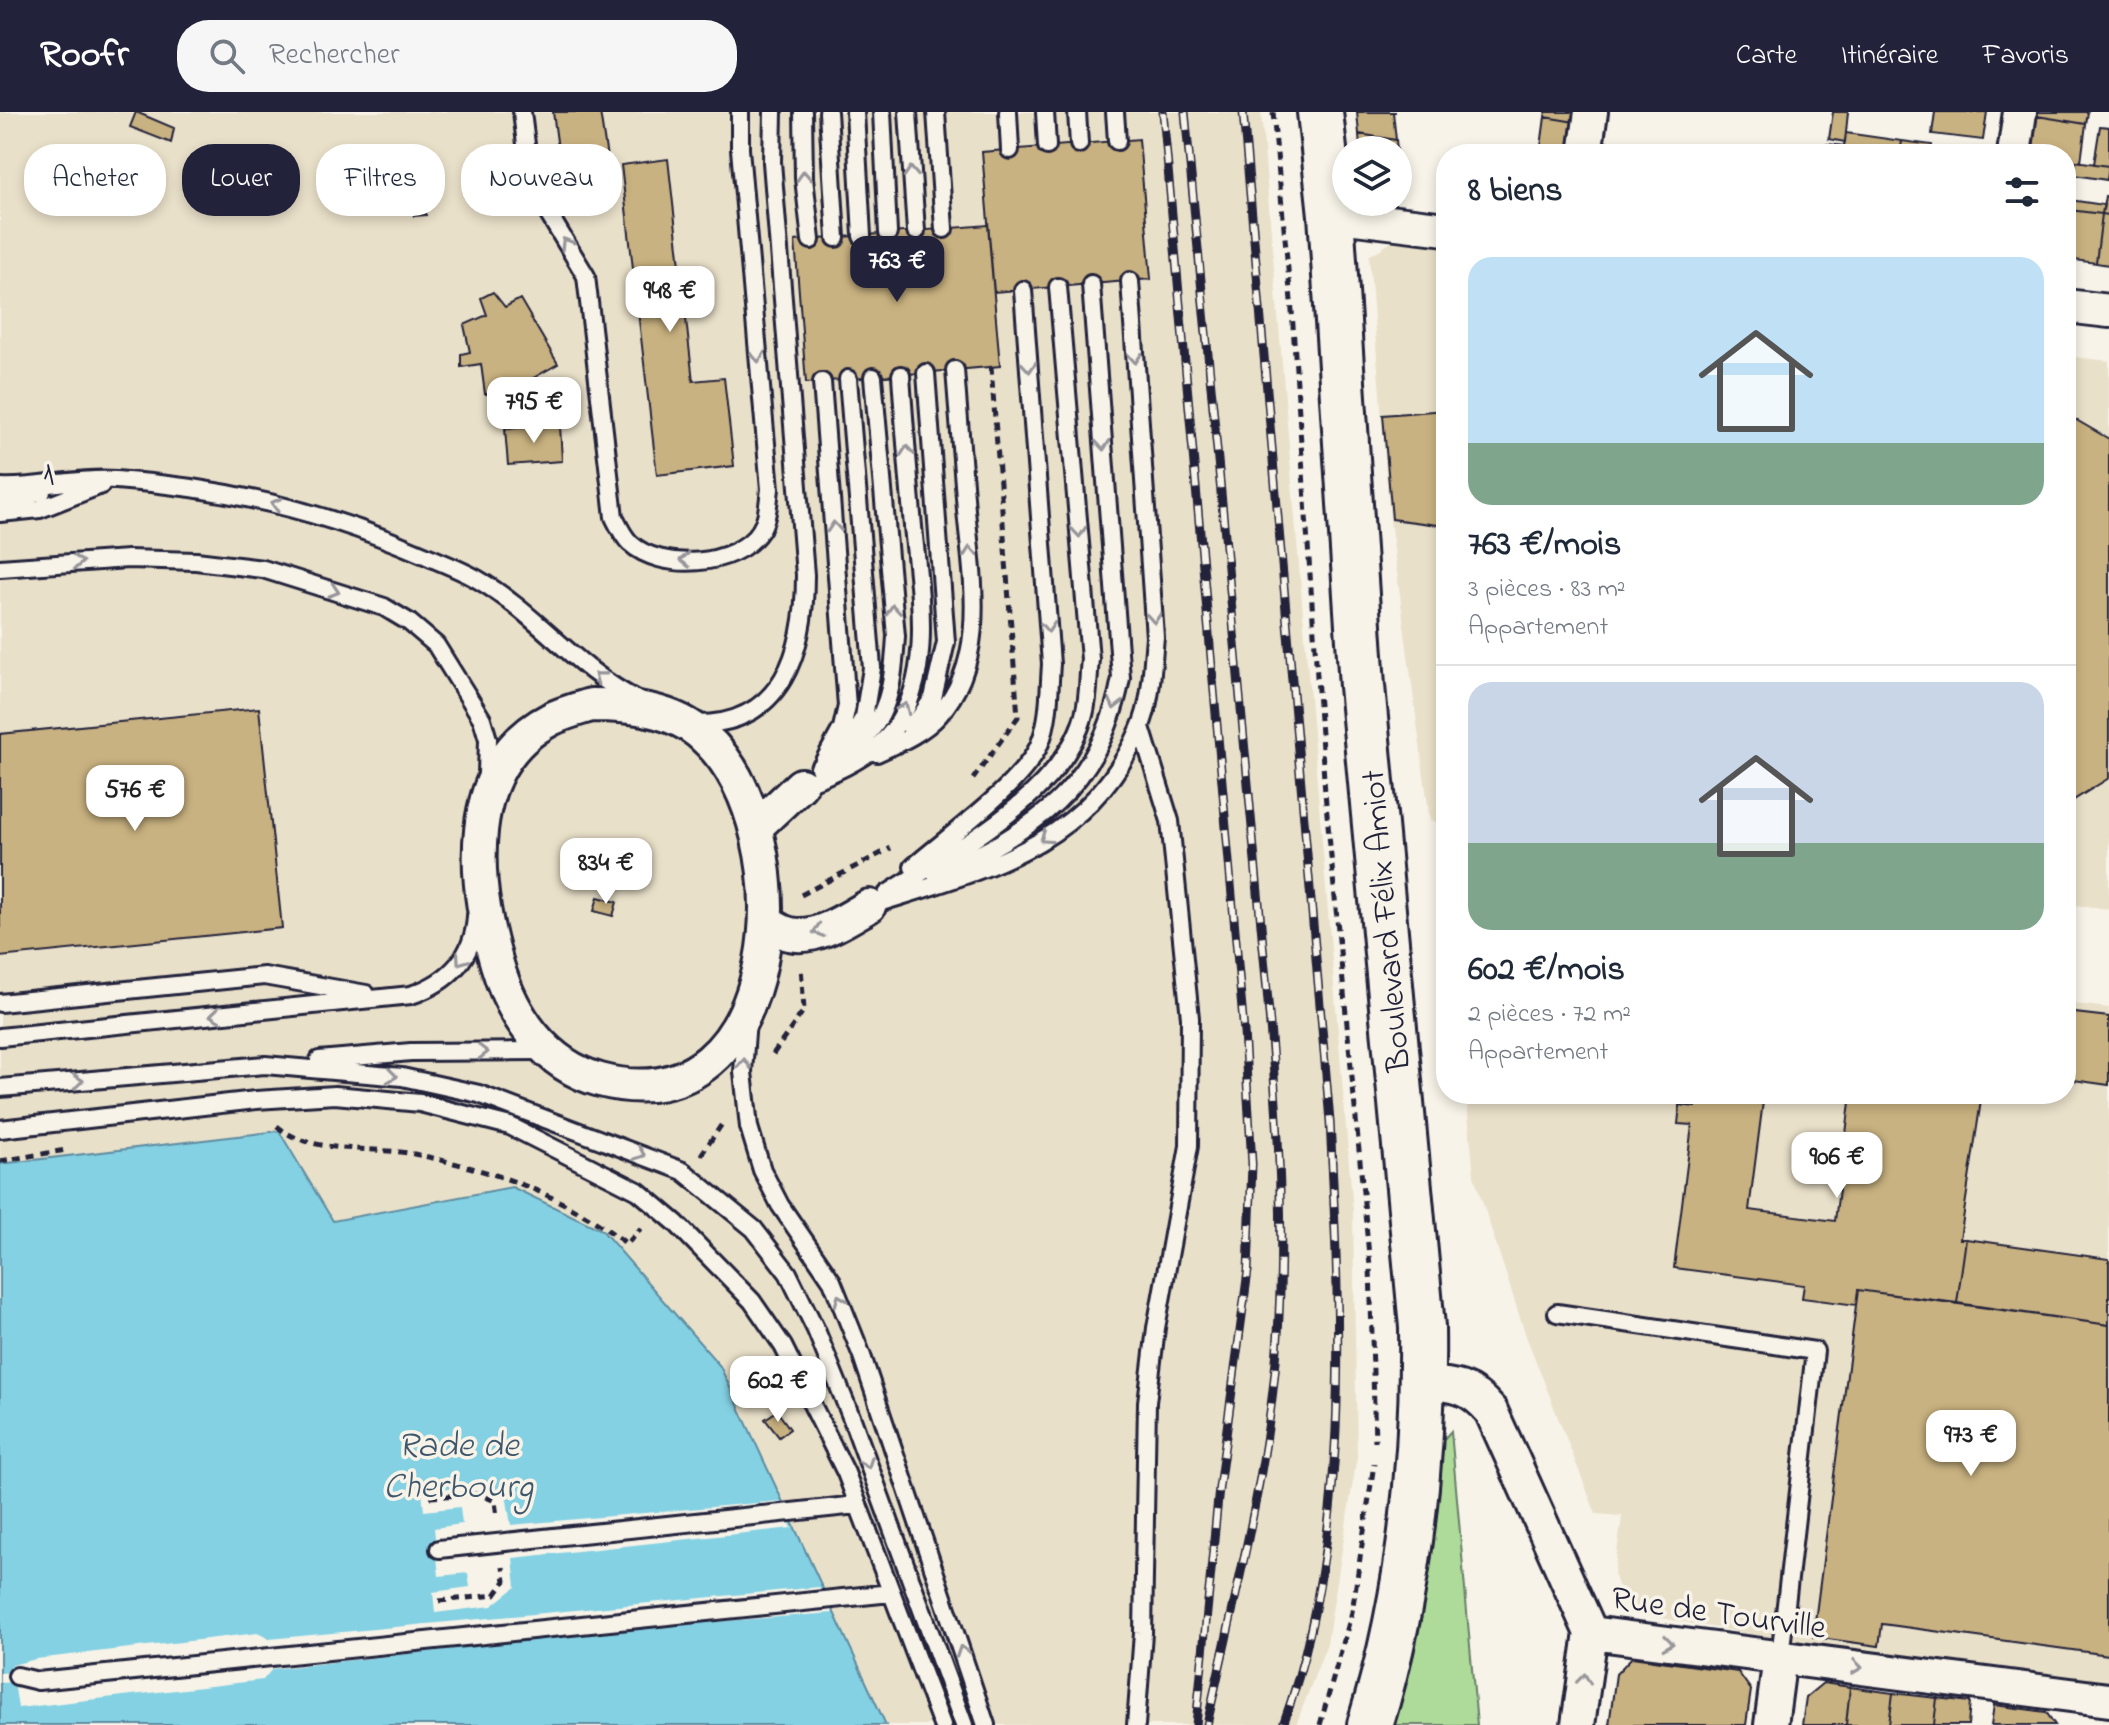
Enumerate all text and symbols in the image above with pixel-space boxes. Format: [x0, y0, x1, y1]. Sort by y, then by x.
search box [177, 20, 737, 92]
text: Roofr [40, 28, 129, 84]
icon: search [205, 34, 249, 78]
text: Rechercher [269, 34, 399, 78]
text: Carte [1736, 36, 1797, 77]
text: Itinéraire [1841, 36, 1938, 77]
text: Favoris [1982, 36, 2069, 77]
map controls [1332, 136, 1412, 216]
button: layers [1332, 136, 1412, 216]
chip: Acheter [24, 144, 166, 216]
chip: Louer [182, 144, 300, 216]
chip: Filtres [316, 144, 445, 216]
chip: Nouveau [461, 144, 622, 216]
one-way arrow [902, 165, 919, 178]
text: 8 biens [1468, 167, 1563, 217]
one-way arrow [796, 169, 813, 182]
icon: filters [2000, 170, 2044, 214]
pin: 763 € [841, 236, 953, 304]
one-way arrow [560, 237, 576, 252]
text: 763 € [868, 243, 926, 281]
pin: 948 € [614, 266, 726, 334]
text: 948 € [644, 273, 696, 311]
icon: home [1684, 309, 1828, 453]
one-way arrow [750, 351, 767, 364]
one-way arrow [1126, 352, 1143, 365]
one-way arrow [1020, 361, 1037, 374]
pin: 795 € [478, 377, 590, 445]
text: 795 € [505, 384, 563, 422]
one-way arrow [1094, 439, 1111, 452]
one-way arrow [899, 444, 916, 457]
street label: 1 [34, 451, 63, 502]
one-way arrow [270, 497, 284, 513]
one-way arrow [826, 520, 843, 533]
text: 763 €/mois [1468, 521, 1621, 571]
one-way arrow [1070, 526, 1087, 539]
one-way arrow [961, 545, 978, 558]
one-way arrow [678, 551, 691, 569]
one-way arrow [72, 553, 85, 570]
text: 3 pièces · 83 m² [1468, 571, 1626, 609]
one-way arrow [326, 582, 340, 598]
one-way arrow [885, 603, 902, 616]
text: Appartement [1468, 609, 1608, 647]
one-way arrow [1145, 612, 1162, 625]
one-way arrow [1039, 621, 1056, 634]
one-way arrow [593, 673, 608, 687]
one-way arrow [1108, 696, 1125, 710]
one-way arrow [895, 702, 911, 716]
icon: home [1684, 734, 1828, 878]
pin: 576 € [79, 765, 191, 833]
street label: Boulevard Félix Amiot [1350, 768, 1426, 1075]
text: 576 € [104, 772, 166, 810]
one-way arrow [1039, 829, 1054, 844]
pin: 834 € [550, 838, 662, 906]
text: 834 € [578, 845, 634, 883]
one-way arrow [812, 922, 826, 938]
text: 602 €/mois [1468, 946, 1625, 996]
one-way arrow [456, 951, 471, 966]
text: 2 pièces · 72 m² [1468, 996, 1631, 1034]
one-way arrow [208, 1007, 221, 1024]
text: Appartement [1468, 1034, 1608, 1072]
one-way arrow [477, 1043, 490, 1061]
one-way arrow [735, 1057, 752, 1070]
one-way arrow [386, 1067, 399, 1084]
one-way arrow [72, 1073, 85, 1090]
pin: 906 € [1781, 1132, 1893, 1200]
text: 906 € [1809, 1139, 1865, 1177]
one-way arrow [632, 1144, 646, 1161]
one-way arrow [833, 1294, 850, 1308]
pin: 602 € [722, 1356, 834, 1424]
text: 602 € [748, 1363, 808, 1401]
pin: 973 € [1915, 1410, 2027, 1478]
text: 973 € [1944, 1417, 1998, 1455]
water label: Rade de Cherbourg [383, 1421, 534, 1515]
one-way arrow [858, 1455, 874, 1469]
street label: Rue de Tourville [1608, 1575, 1830, 1655]
one-way arrow [1662, 1634, 1675, 1651]
one-way arrow [955, 1645, 971, 1659]
one-way arrow [1850, 1658, 1864, 1675]
one-way arrow [1576, 1672, 1593, 1685]

